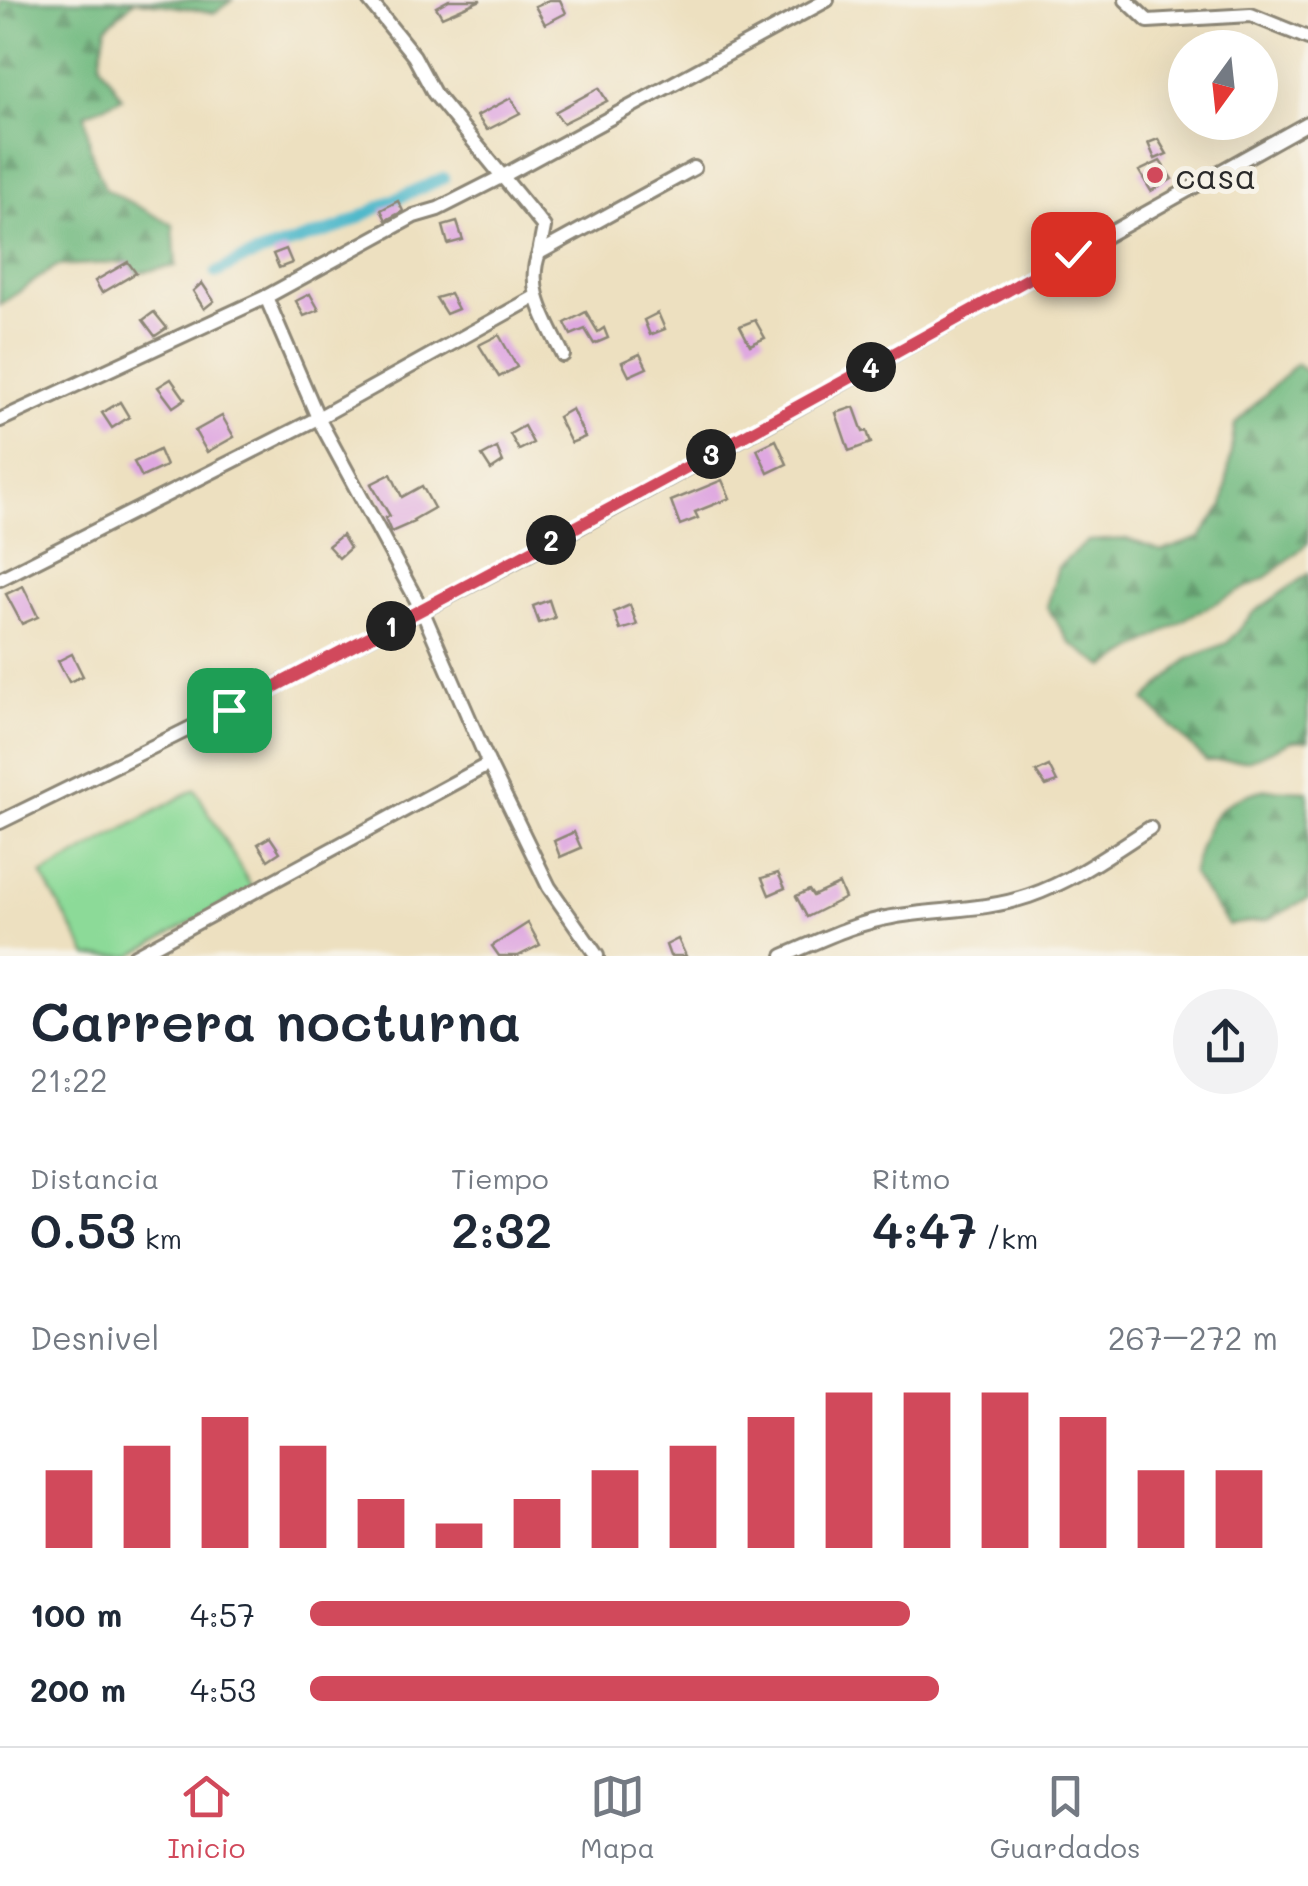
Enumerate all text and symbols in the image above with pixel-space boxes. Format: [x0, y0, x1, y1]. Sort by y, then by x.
north arrow [1168, 30, 1278, 140]
map controls [1168, 30, 1278, 140]
place label: casa [1175, 152, 1256, 198]
marker: casa [1144, 164, 1166, 186]
pin [1031, 212, 1116, 297]
icon: check [1046, 227, 1101, 282]
pin: 4 [846, 342, 896, 392]
text: 4 [862, 349, 880, 385]
pin: 3 [686, 429, 736, 479]
text: 3 [703, 436, 719, 472]
pin: 2 [526, 515, 576, 565]
text: 2 [543, 522, 559, 558]
pin: 1 [366, 601, 416, 651]
text: 1 [385, 608, 397, 644]
pin [187, 668, 272, 753]
icon: arrive [202, 683, 257, 738]
text: Carrera nocturna [30, 984, 521, 1056]
button: share [1173, 989, 1278, 1094]
text: 21:22 [30, 1058, 108, 1100]
text: Distancia [30, 1160, 159, 1196]
text: Tiempo [451, 1160, 549, 1196]
text: Ritmo [872, 1160, 950, 1196]
text: 0.53 [30, 1196, 136, 1262]
text: 2:32 [451, 1196, 552, 1262]
text: 4:47 [872, 1196, 977, 1262]
text: km [136, 1220, 182, 1256]
text: /km [977, 1220, 1038, 1256]
text: Desnivel [30, 1316, 160, 1358]
text: 267–272 m [1108, 1316, 1278, 1358]
text: 100 m [30, 1593, 122, 1635]
text: 4:57 [190, 1593, 255, 1635]
text: 200 m [30, 1668, 126, 1710]
text: 4:53 [190, 1668, 256, 1710]
tab: Inicio [167, 1769, 245, 1865]
tab: Mapa [580, 1769, 655, 1865]
tab: Guardados [990, 1769, 1141, 1865]

